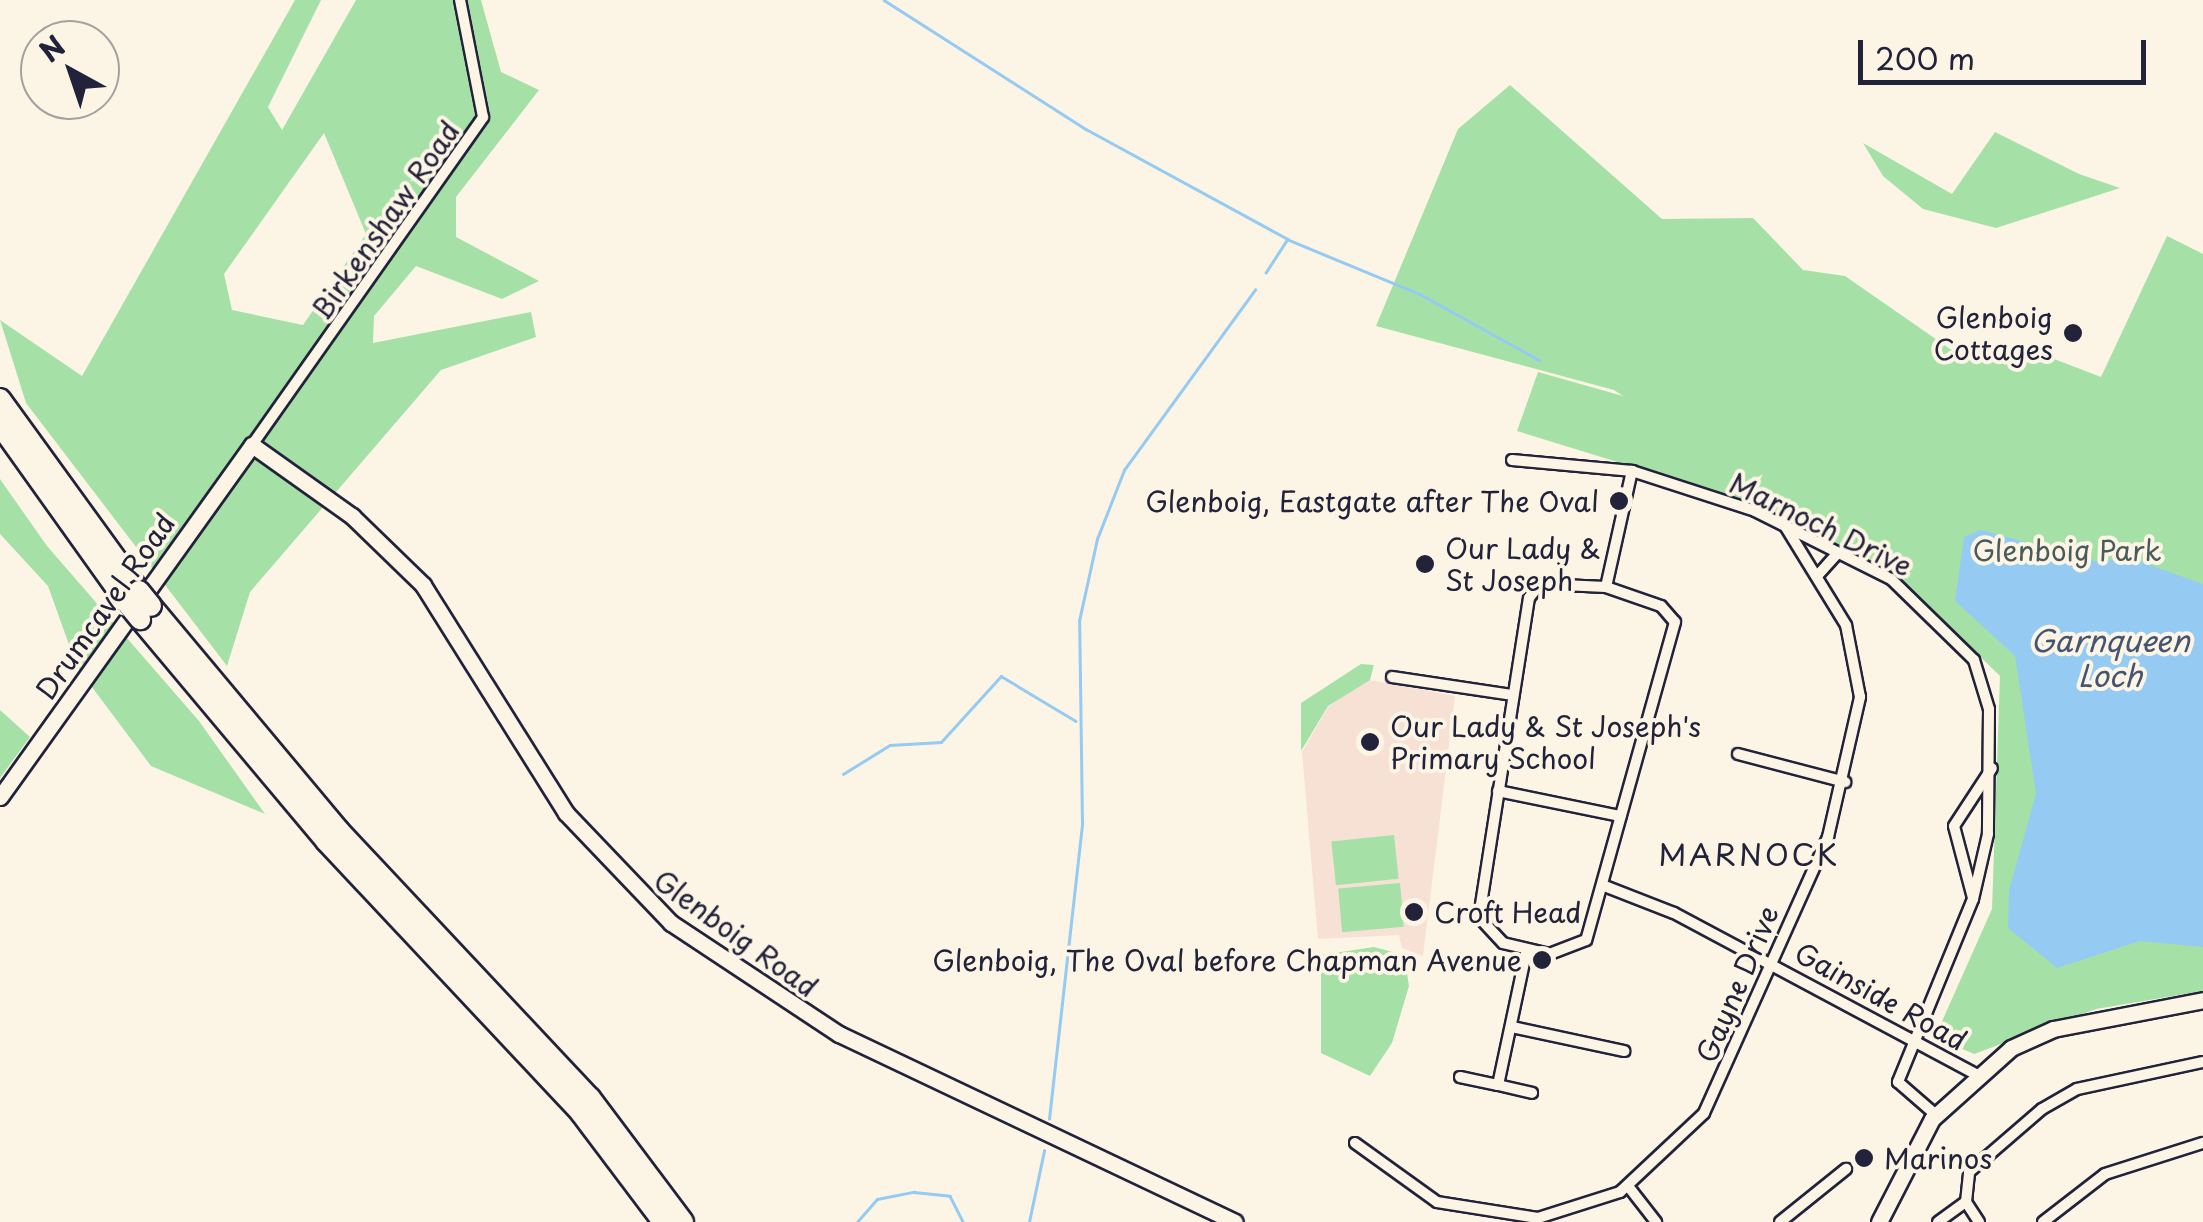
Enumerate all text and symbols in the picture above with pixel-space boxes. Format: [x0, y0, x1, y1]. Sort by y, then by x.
north arrow [20, 20, 120, 120]
scale bar [1863, 20, 2150, 82]
text: N [29, 25, 74, 72]
text: 200 m [1875, 35, 1975, 80]
street label: Birkenshaw Road [304, 114, 466, 326]
place label: Glenboig Cottages [1933, 300, 2053, 366]
marker: Glenboig Cottages [2062, 322, 2084, 344]
street label: Marnoch Drive [1724, 465, 1918, 583]
place label: Glenboig, Eastgate after The Oval [1142, 484, 1599, 518]
marker: Glenboig, Eastgate after The Oval [1608, 490, 1630, 512]
street label: Drumcavel Road [29, 507, 181, 705]
place label: Our Lady & St Joseph [1445, 531, 1601, 597]
park label: Glenboig Park [1972, 533, 2162, 567]
marker: Our Lady & St Joseph [1414, 553, 1436, 575]
water label: Garnqueen Loch [2030, 622, 2190, 692]
place label: Our Lady & St Joseph's Primary School [1390, 709, 1703, 775]
marker: Our Lady & St Joseph's Primary School [1359, 731, 1381, 753]
district label: MARNOCK [1658, 836, 1840, 872]
street label: Glenboig Road [648, 862, 824, 1004]
place label: Croft Head [1434, 895, 1585, 929]
street label: Gayne Drive [1688, 899, 1786, 1069]
marker: Croft Head [1403, 901, 1425, 923]
street label: Gainside Road [1788, 935, 1974, 1057]
place label: Glenboig, The Oval before Chapman Avenue [931, 943, 1522, 977]
marker: Glenboig, The Oval before Chapman Avenue [1531, 949, 1553, 971]
place label: Marinos [1884, 1141, 1992, 1175]
marker: Marinos [1853, 1147, 1875, 1169]

